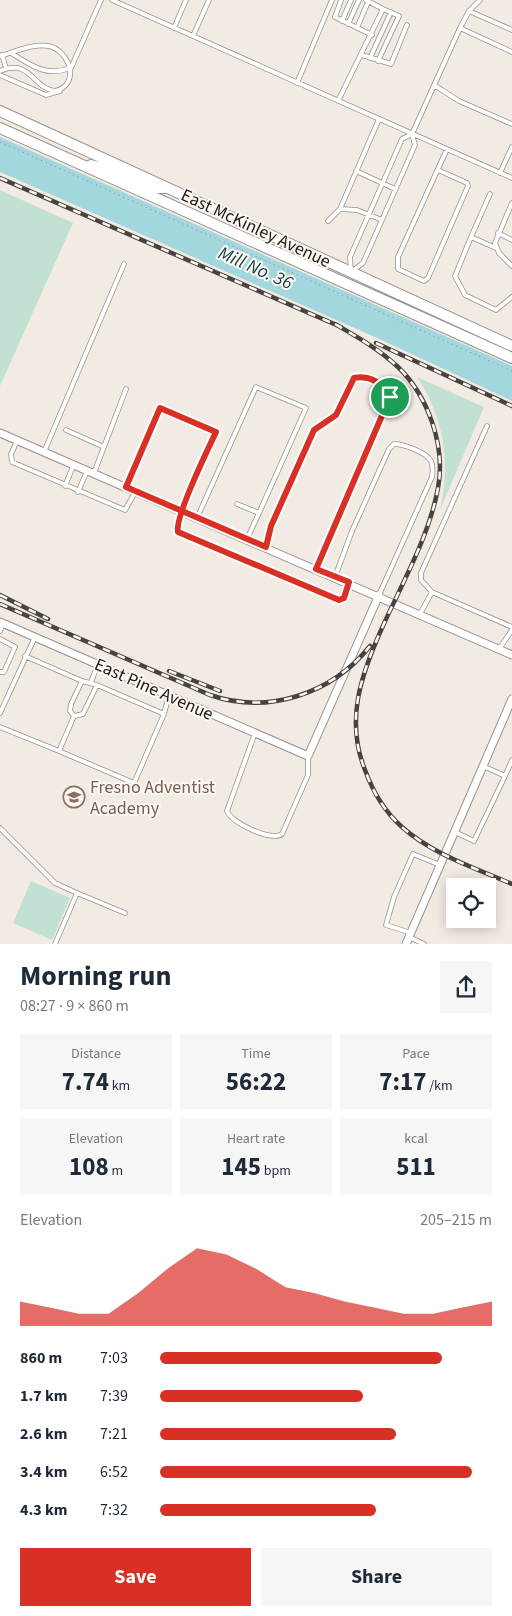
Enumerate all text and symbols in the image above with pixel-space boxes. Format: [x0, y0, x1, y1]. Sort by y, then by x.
street label: East McKinley Avenue [177, 183, 335, 274]
water label: Mill No. 36 [214, 240, 298, 297]
pin [369, 376, 411, 418]
icon: arrive [376, 383, 404, 411]
street label: East Pine Avenue [90, 652, 217, 727]
place label: Fresno Adventist Academy [90, 775, 215, 821]
school or university icon: Fresno Adventist Academy [62, 785, 86, 809]
map controls [446, 878, 496, 928]
button: locate [446, 878, 496, 928]
text: Morning run [20, 956, 171, 996]
button: share [440, 961, 492, 1013]
text: 08:27 · 9 × 860 m [20, 995, 129, 1017]
text: Distance [71, 1044, 121, 1064]
text: Time [241, 1044, 271, 1064]
text: Pace [402, 1044, 430, 1064]
text: 7.74 [62, 1064, 109, 1100]
text: 56:22 [226, 1064, 286, 1100]
text: 7:17 [379, 1064, 426, 1100]
text: km [109, 1076, 130, 1096]
text: /km [426, 1076, 453, 1096]
text: Elevation [69, 1129, 123, 1149]
text: Heart rate [227, 1129, 285, 1149]
text: kcal [404, 1129, 428, 1149]
text: 108 [69, 1149, 109, 1185]
text: 145 [221, 1149, 261, 1185]
text: 511 [396, 1149, 436, 1185]
text: m [109, 1161, 123, 1181]
text: bpm [261, 1161, 291, 1181]
text: Elevation [20, 1209, 82, 1231]
text: 205–215 m [420, 1209, 492, 1231]
text: 860 m [20, 1347, 62, 1369]
text: 7:03 [100, 1347, 128, 1369]
text: 1.7 km [20, 1385, 67, 1407]
text: 7:39 [100, 1385, 128, 1407]
text: 2.6 km [20, 1423, 67, 1445]
text: 7:21 [100, 1423, 128, 1445]
text: 3.4 km [20, 1461, 67, 1483]
text: 6:52 [100, 1461, 128, 1483]
text: 4.3 km [20, 1499, 67, 1521]
text: 7:32 [100, 1499, 128, 1521]
button: Save [20, 1548, 251, 1606]
button: Share [261, 1548, 492, 1606]

